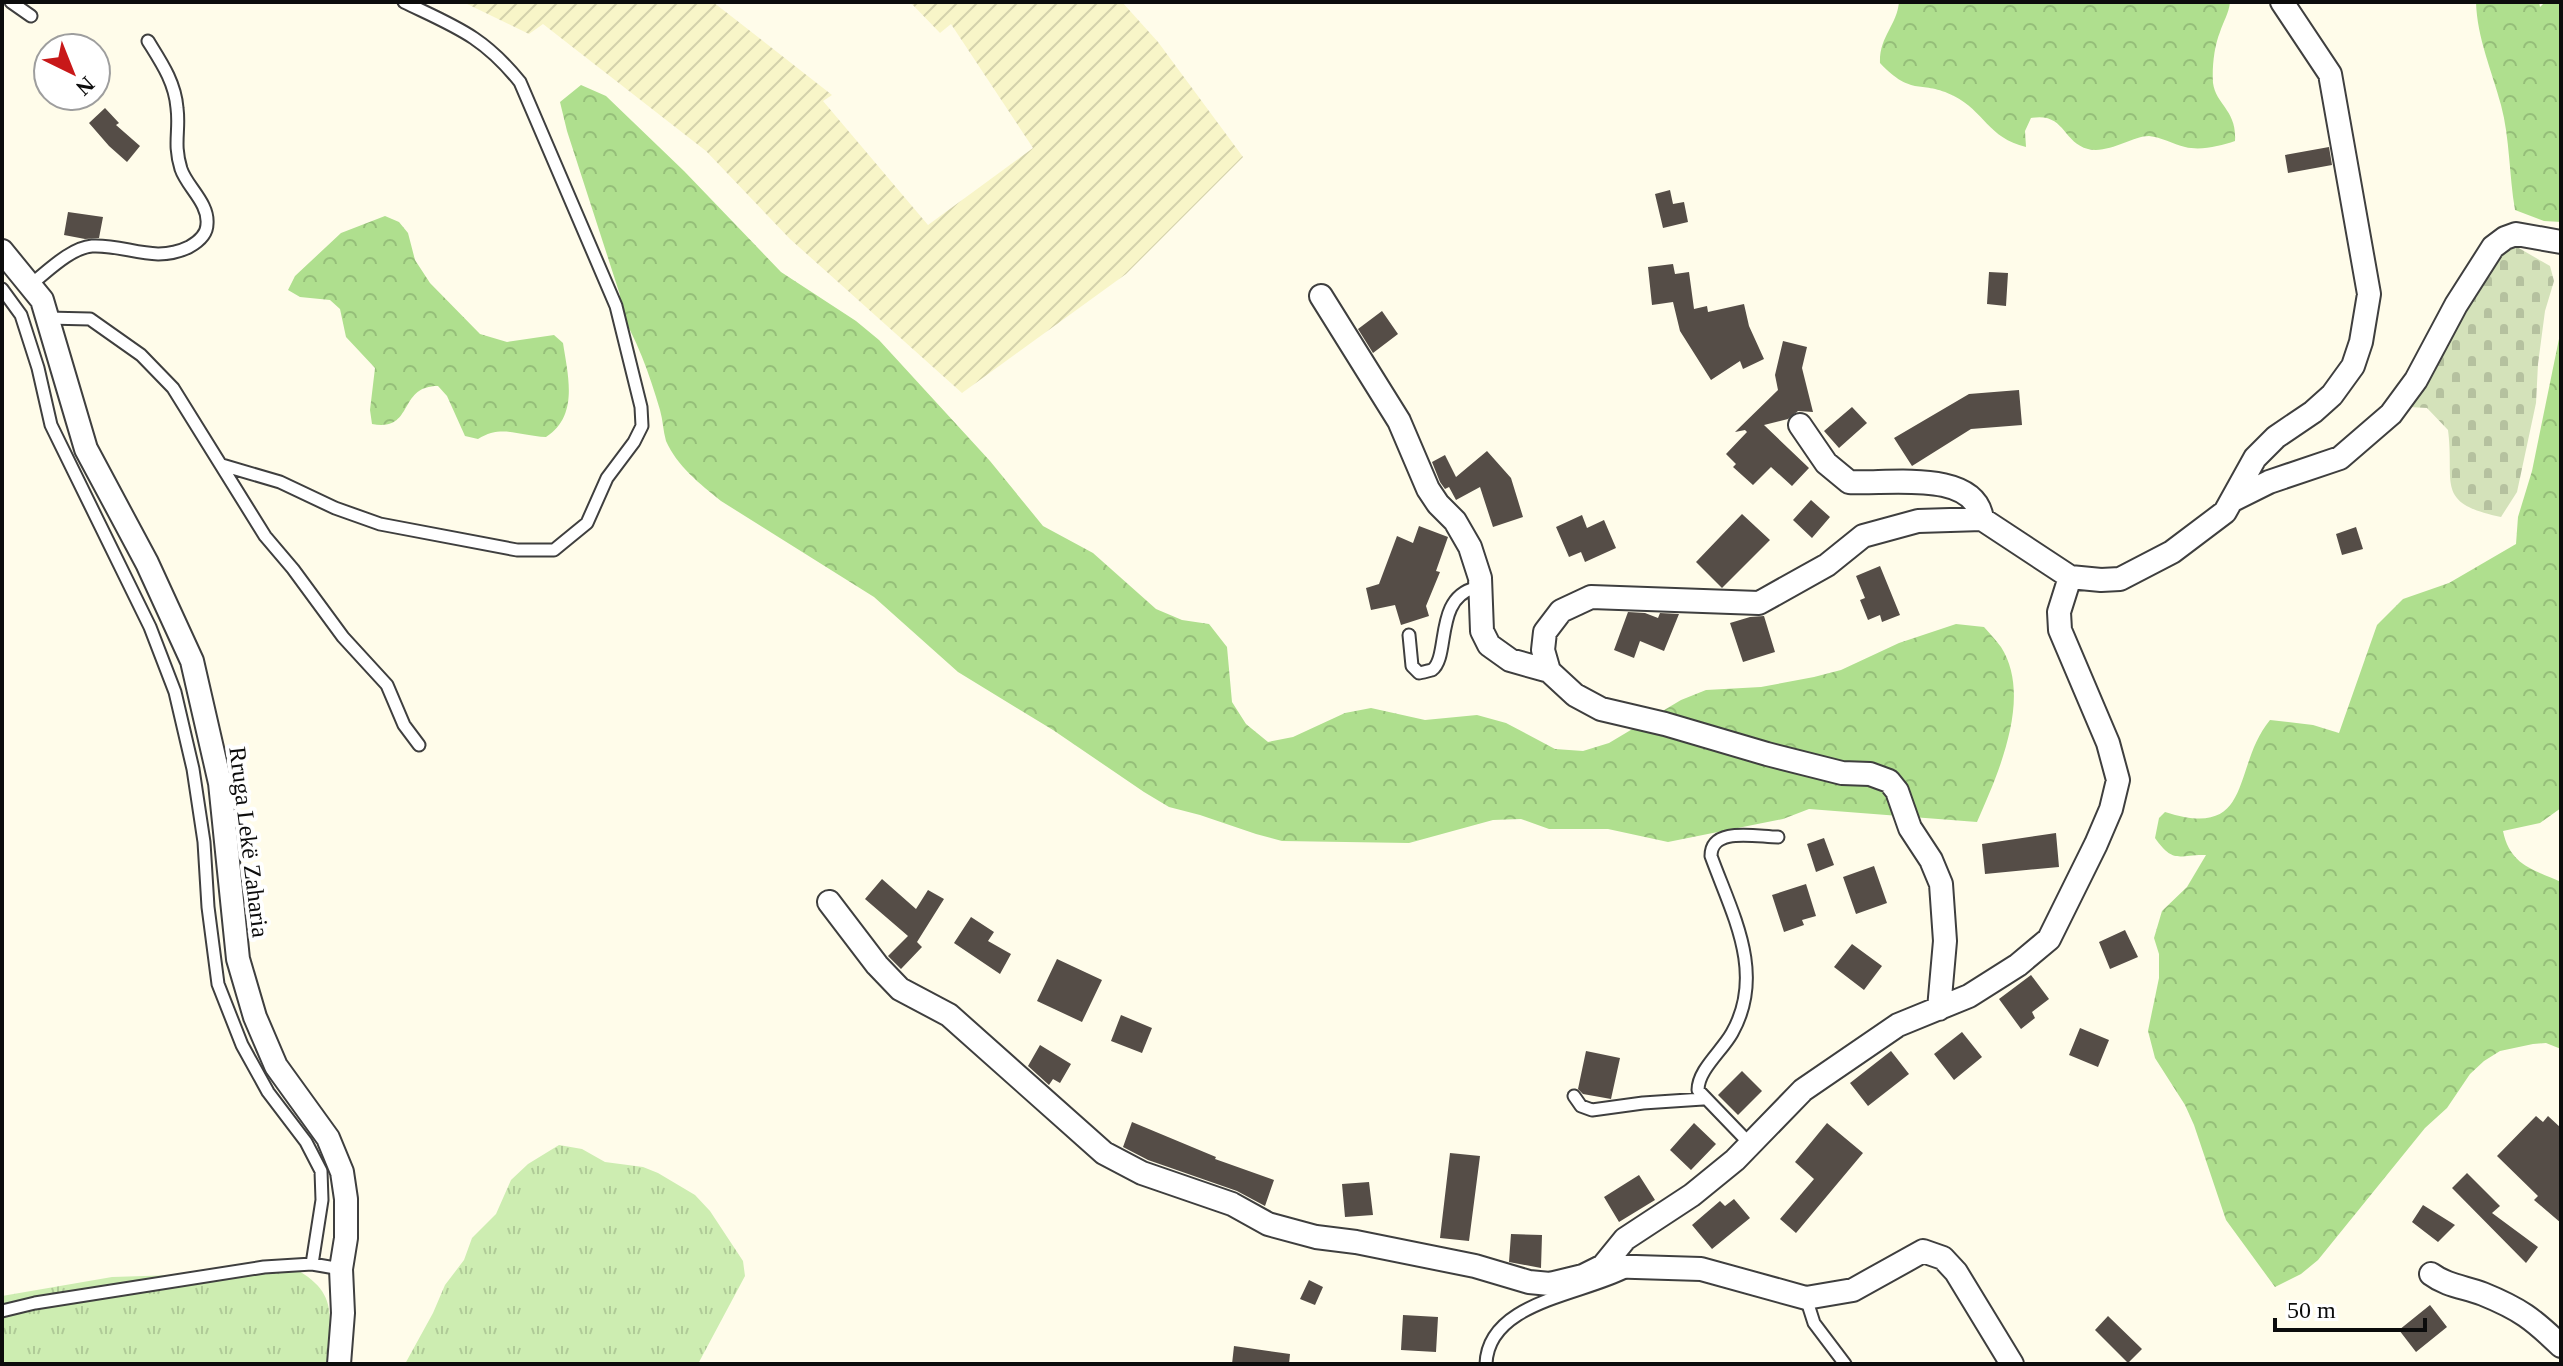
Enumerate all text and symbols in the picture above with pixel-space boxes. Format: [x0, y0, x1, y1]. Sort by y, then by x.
north arrow [32, 32, 112, 112]
text: N [71, 72, 100, 101]
street label: Rruga Lekë Zaharia [224, 745, 274, 939]
scale bar [2275, 1282, 2425, 1332]
text: 50 m [2287, 1297, 2336, 1323]

